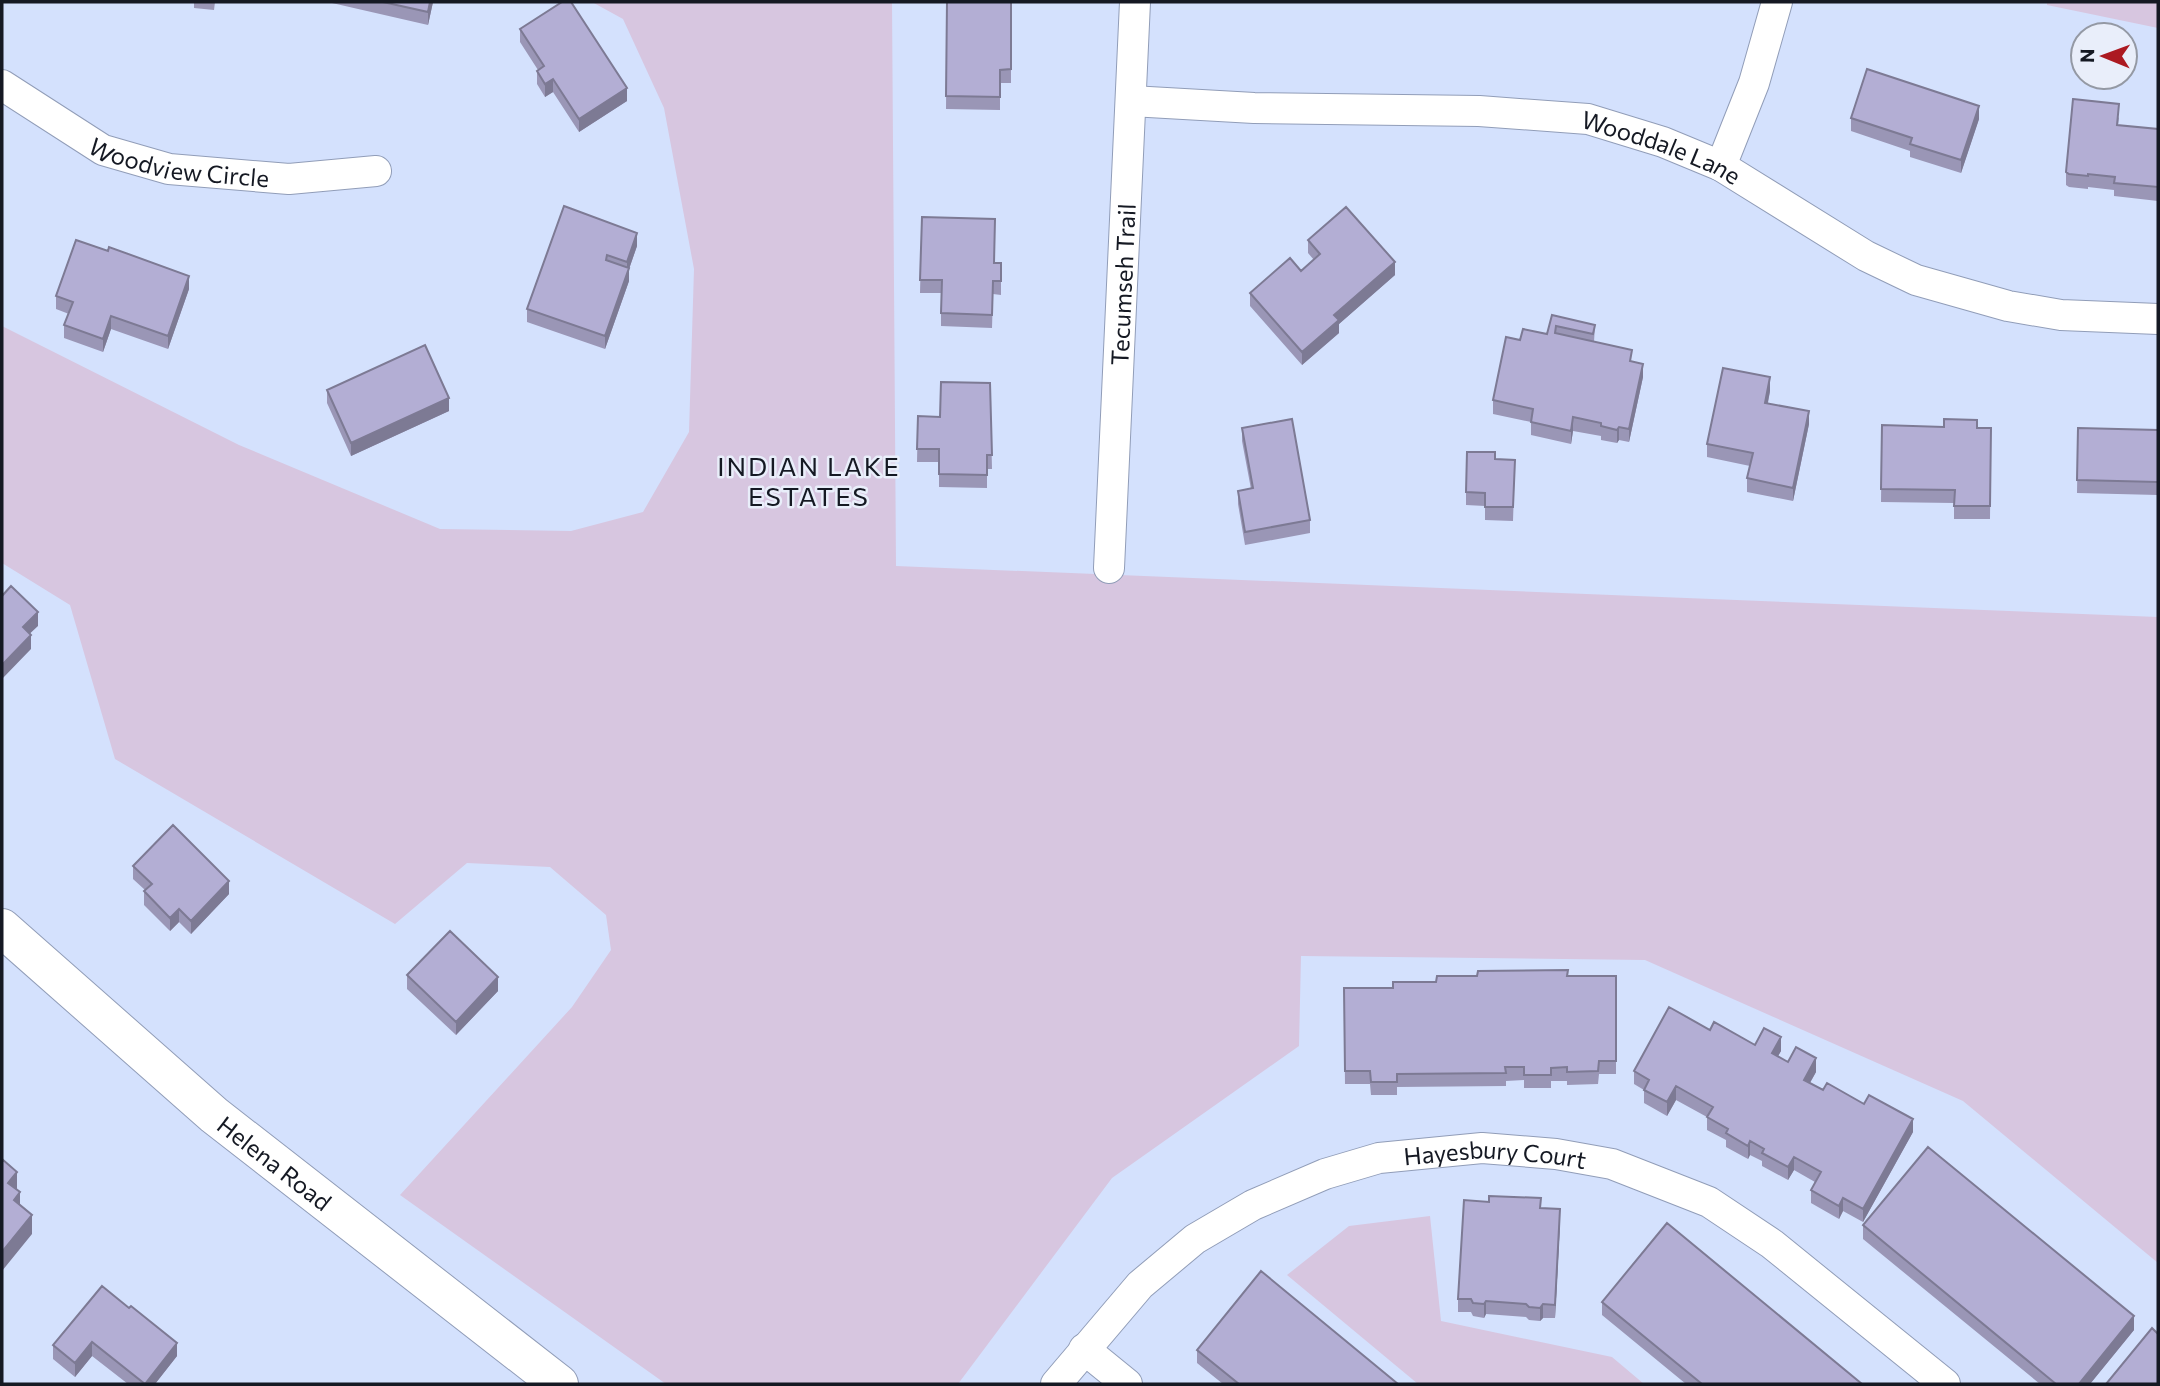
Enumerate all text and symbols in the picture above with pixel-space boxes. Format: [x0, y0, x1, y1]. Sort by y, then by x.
north arrow [2069, 21, 2139, 91]
text: N [2075, 48, 2098, 63]
street label: Wooddale Lane [1579, 104, 1747, 190]
street label: Woodview Circle [84, 131, 270, 192]
street label: Tecumseh Trail [1104, 203, 1140, 366]
district label: INDIAN LAKE ESTATES [717, 450, 901, 511]
street label: Helena Road [212, 1109, 338, 1216]
street label: Hayesbury Court [1402, 1133, 1589, 1174]

